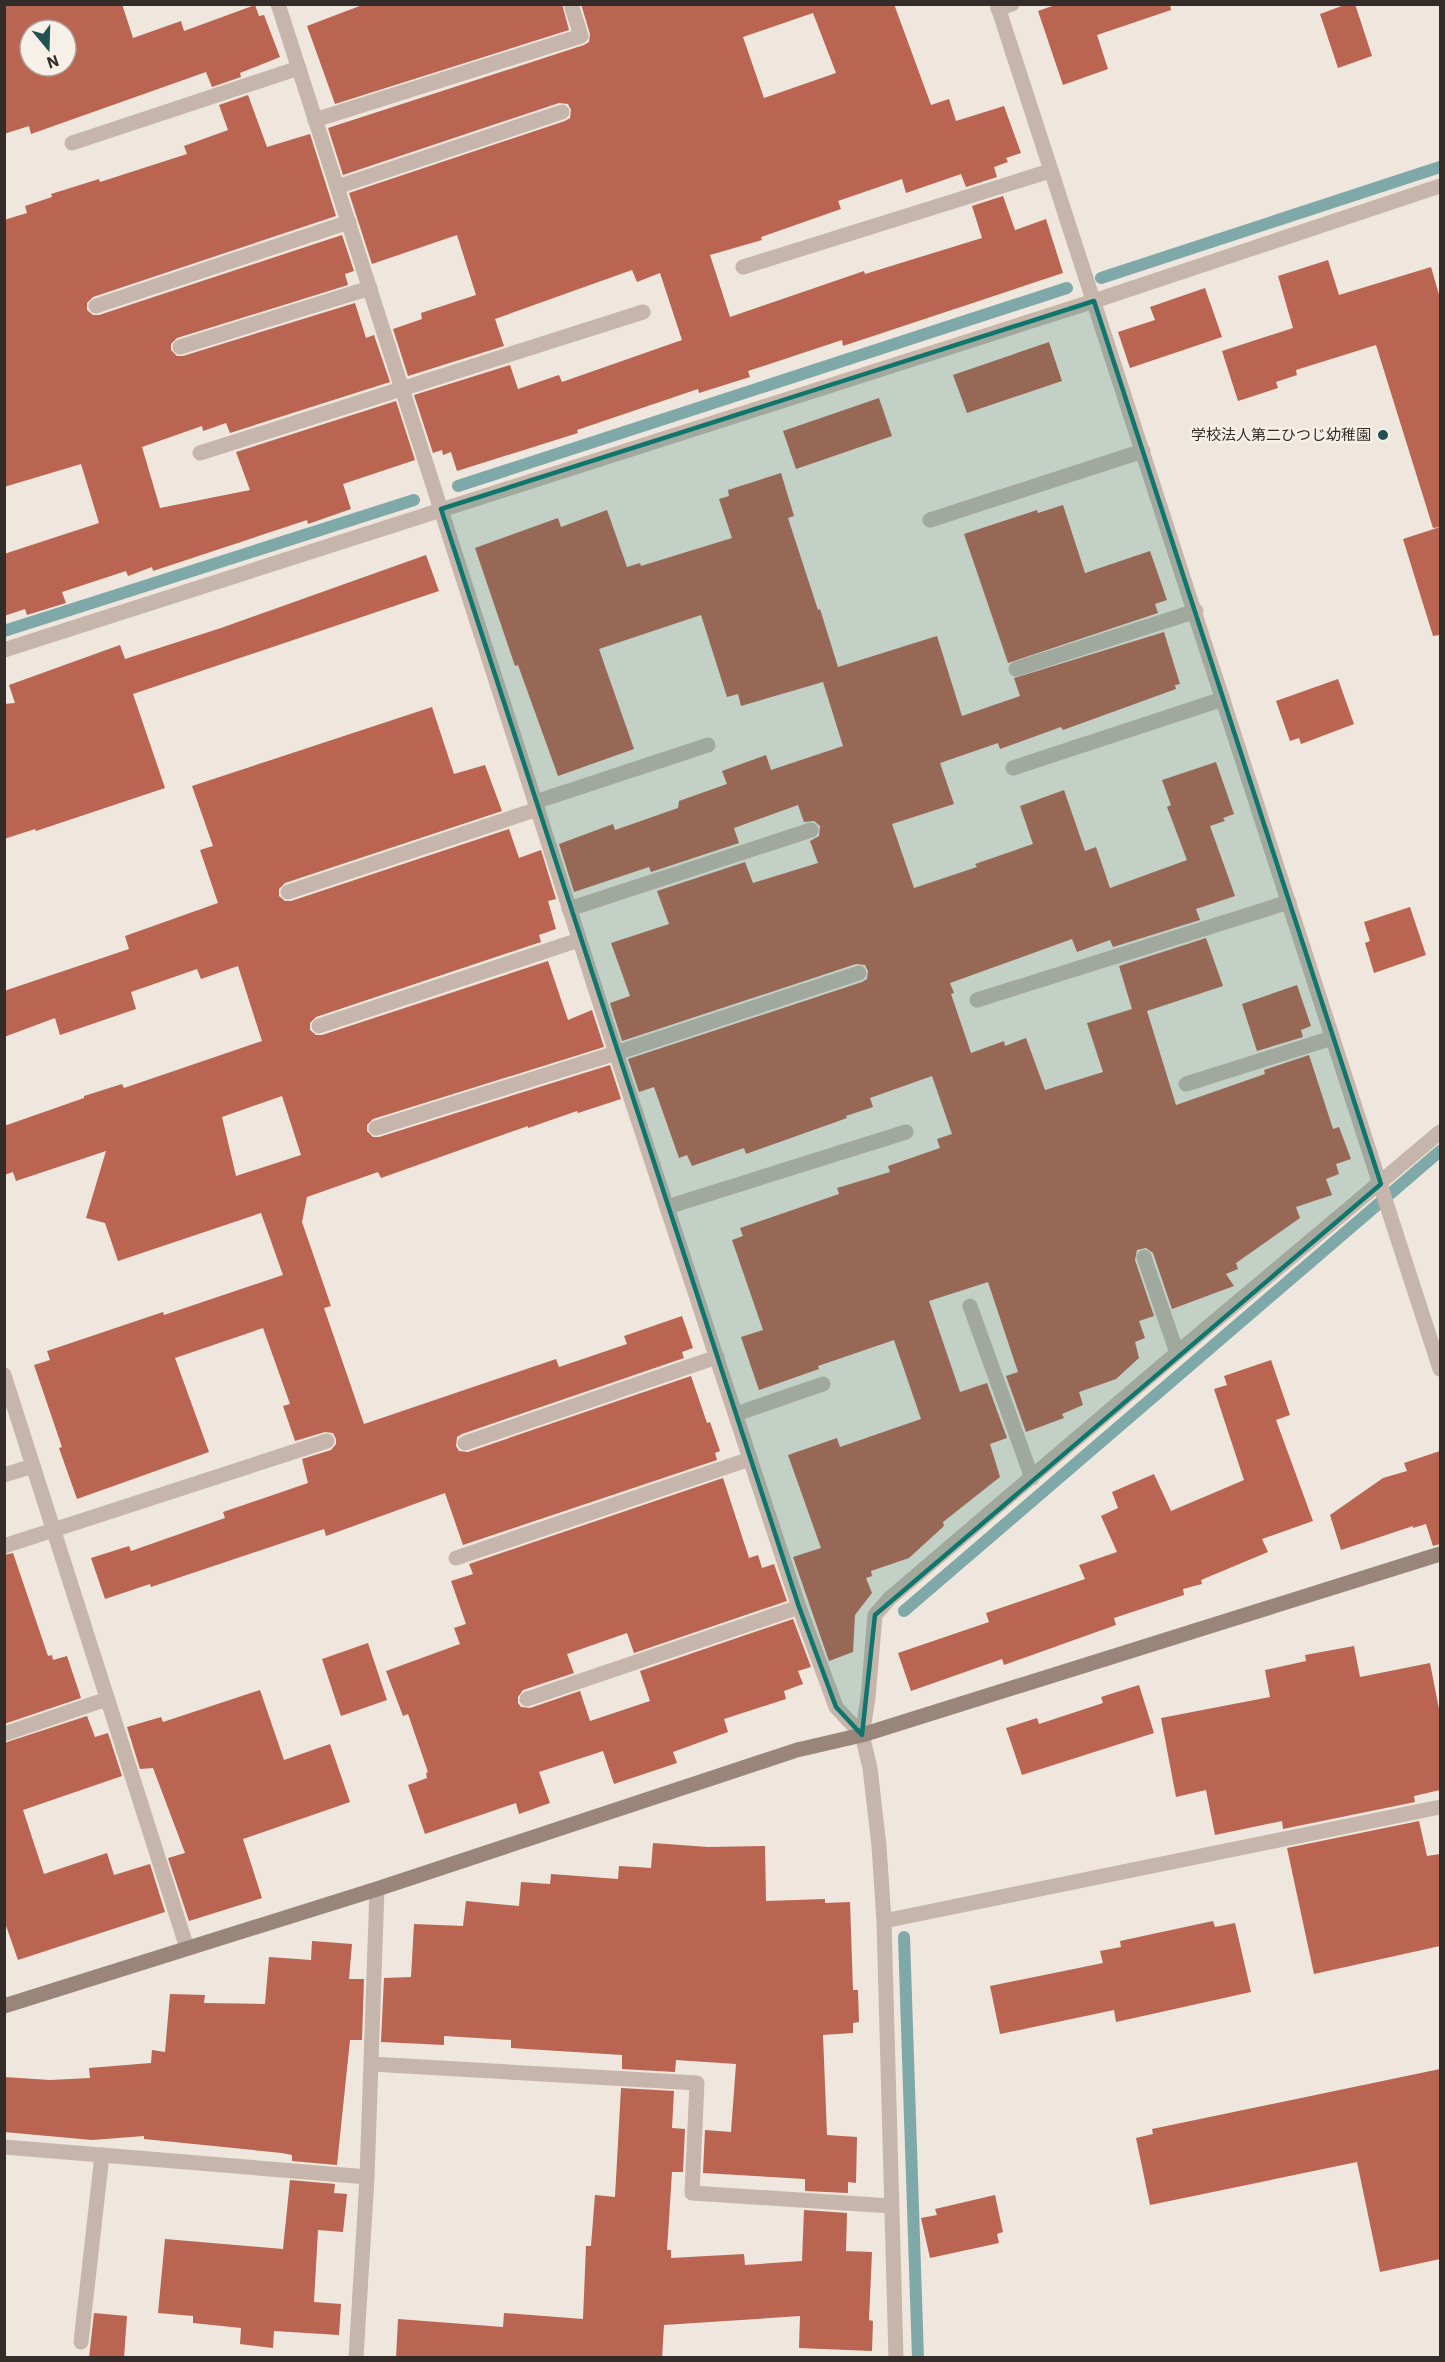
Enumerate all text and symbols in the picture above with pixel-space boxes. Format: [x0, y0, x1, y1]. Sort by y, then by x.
north arrow [18, 18, 78, 78]
text: N [44, 51, 62, 74]
place label: 学校法人第二ひつじ幼稚園 [1191, 425, 1371, 444]
marker: 学校法人第二ひつじ幼稚園 [1376, 428, 1390, 442]

